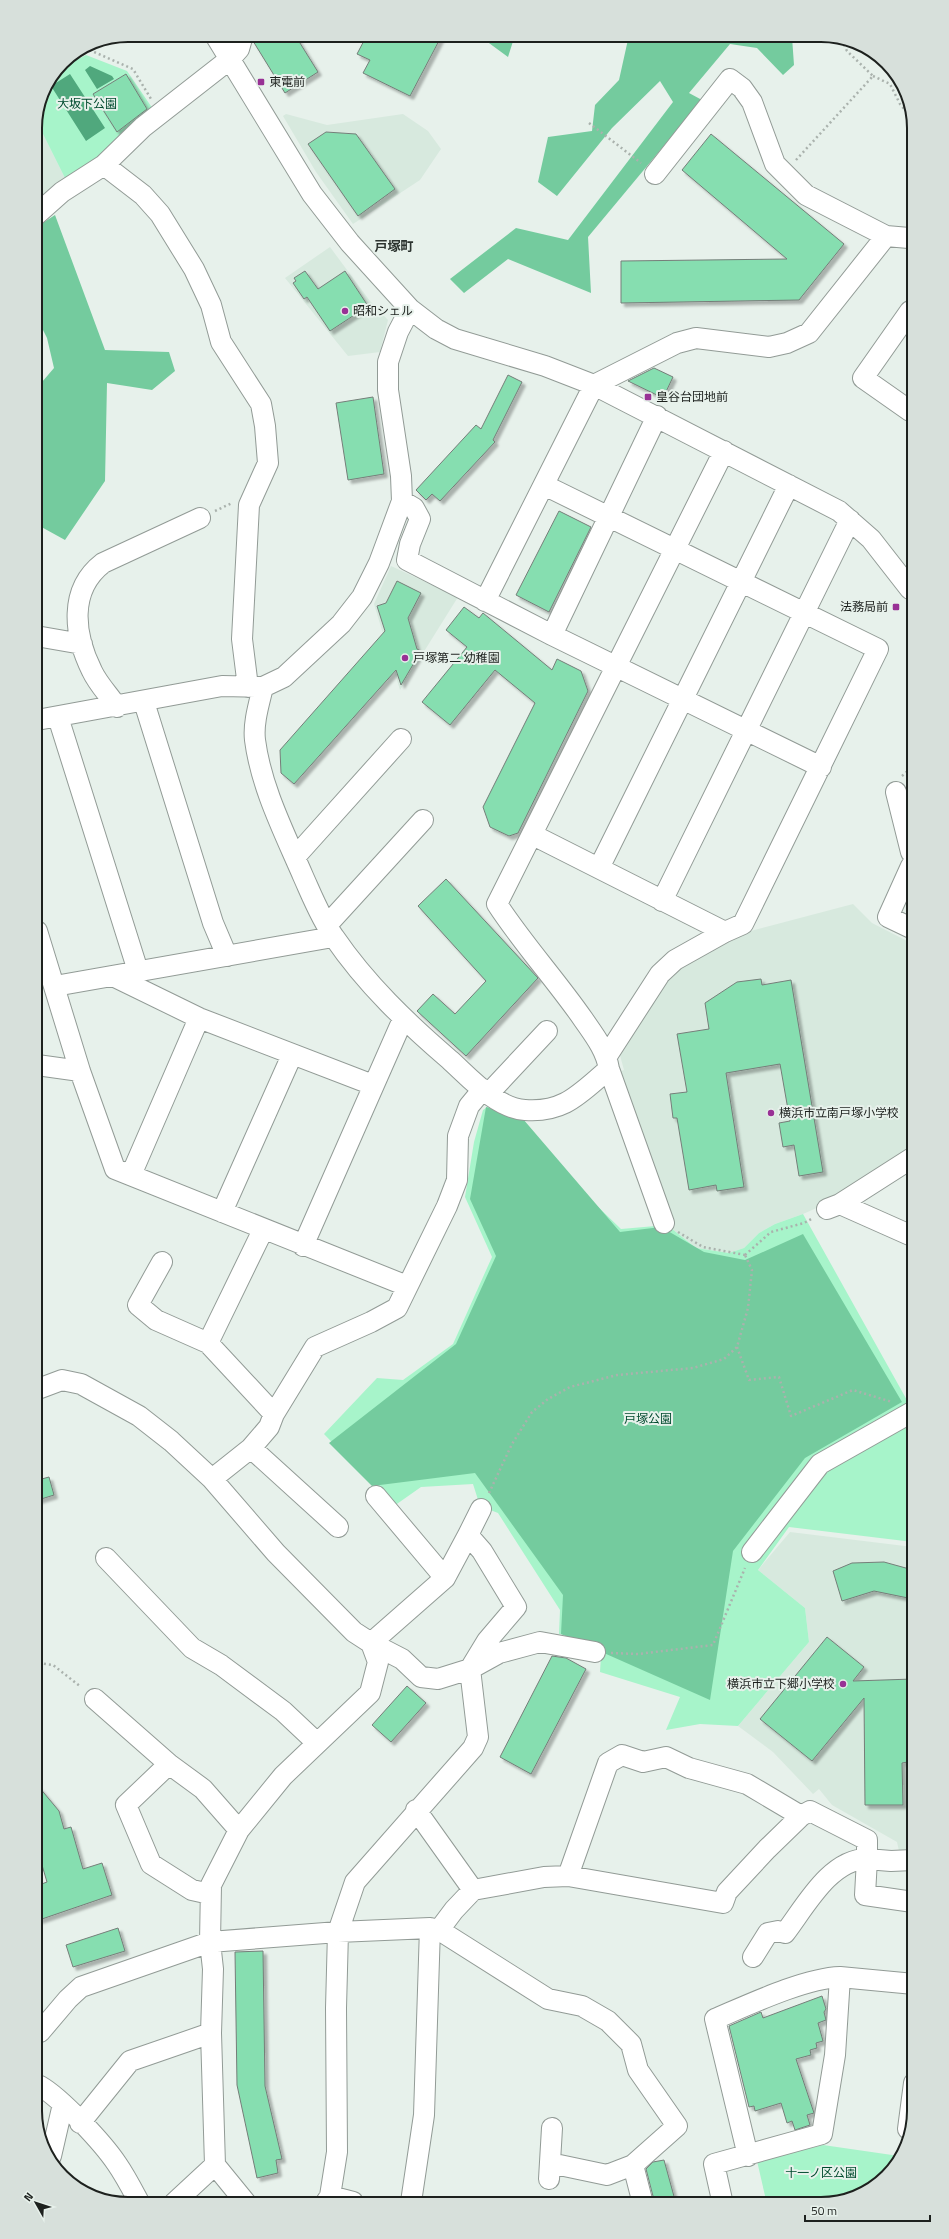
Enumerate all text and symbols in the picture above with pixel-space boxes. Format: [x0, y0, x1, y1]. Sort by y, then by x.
place label: 東電前 [269, 72, 305, 91]
marker: 東電前 [256, 77, 266, 87]
park label: 大坂下公園 [57, 94, 117, 113]
district label: 戸塚町 [374, 236, 414, 256]
place label: 昭和シェル [353, 301, 413, 320]
marker: 昭和シェル [340, 306, 350, 316]
place label: 皇谷台団地前 [656, 387, 728, 406]
marker: 皇谷台団地前 [643, 392, 653, 402]
place label: 法務局前 [840, 597, 888, 616]
marker: 法務局前 [891, 602, 901, 612]
place label: 戸塚第二 幼稚園 [413, 648, 500, 667]
marker: 戸塚第二 幼稚園 [400, 653, 410, 663]
place label: 横浜市立南戸塚小学校 [779, 1103, 899, 1122]
marker: 横浜市立南戸塚小学校 [766, 1108, 776, 1118]
park label: 戸塚公園 [624, 1409, 672, 1428]
place label: 横浜市立下郷小学校 [727, 1674, 835, 1693]
marker: 横浜市立下郷小学校 [838, 1679, 848, 1689]
park label: 十一ノ区公園 [785, 2163, 857, 2182]
north arrow [16, 2183, 56, 2223]
text: N [20, 2189, 37, 2205]
scale bar [805, 2197, 930, 2223]
text: 50 m [811, 2201, 837, 2220]

